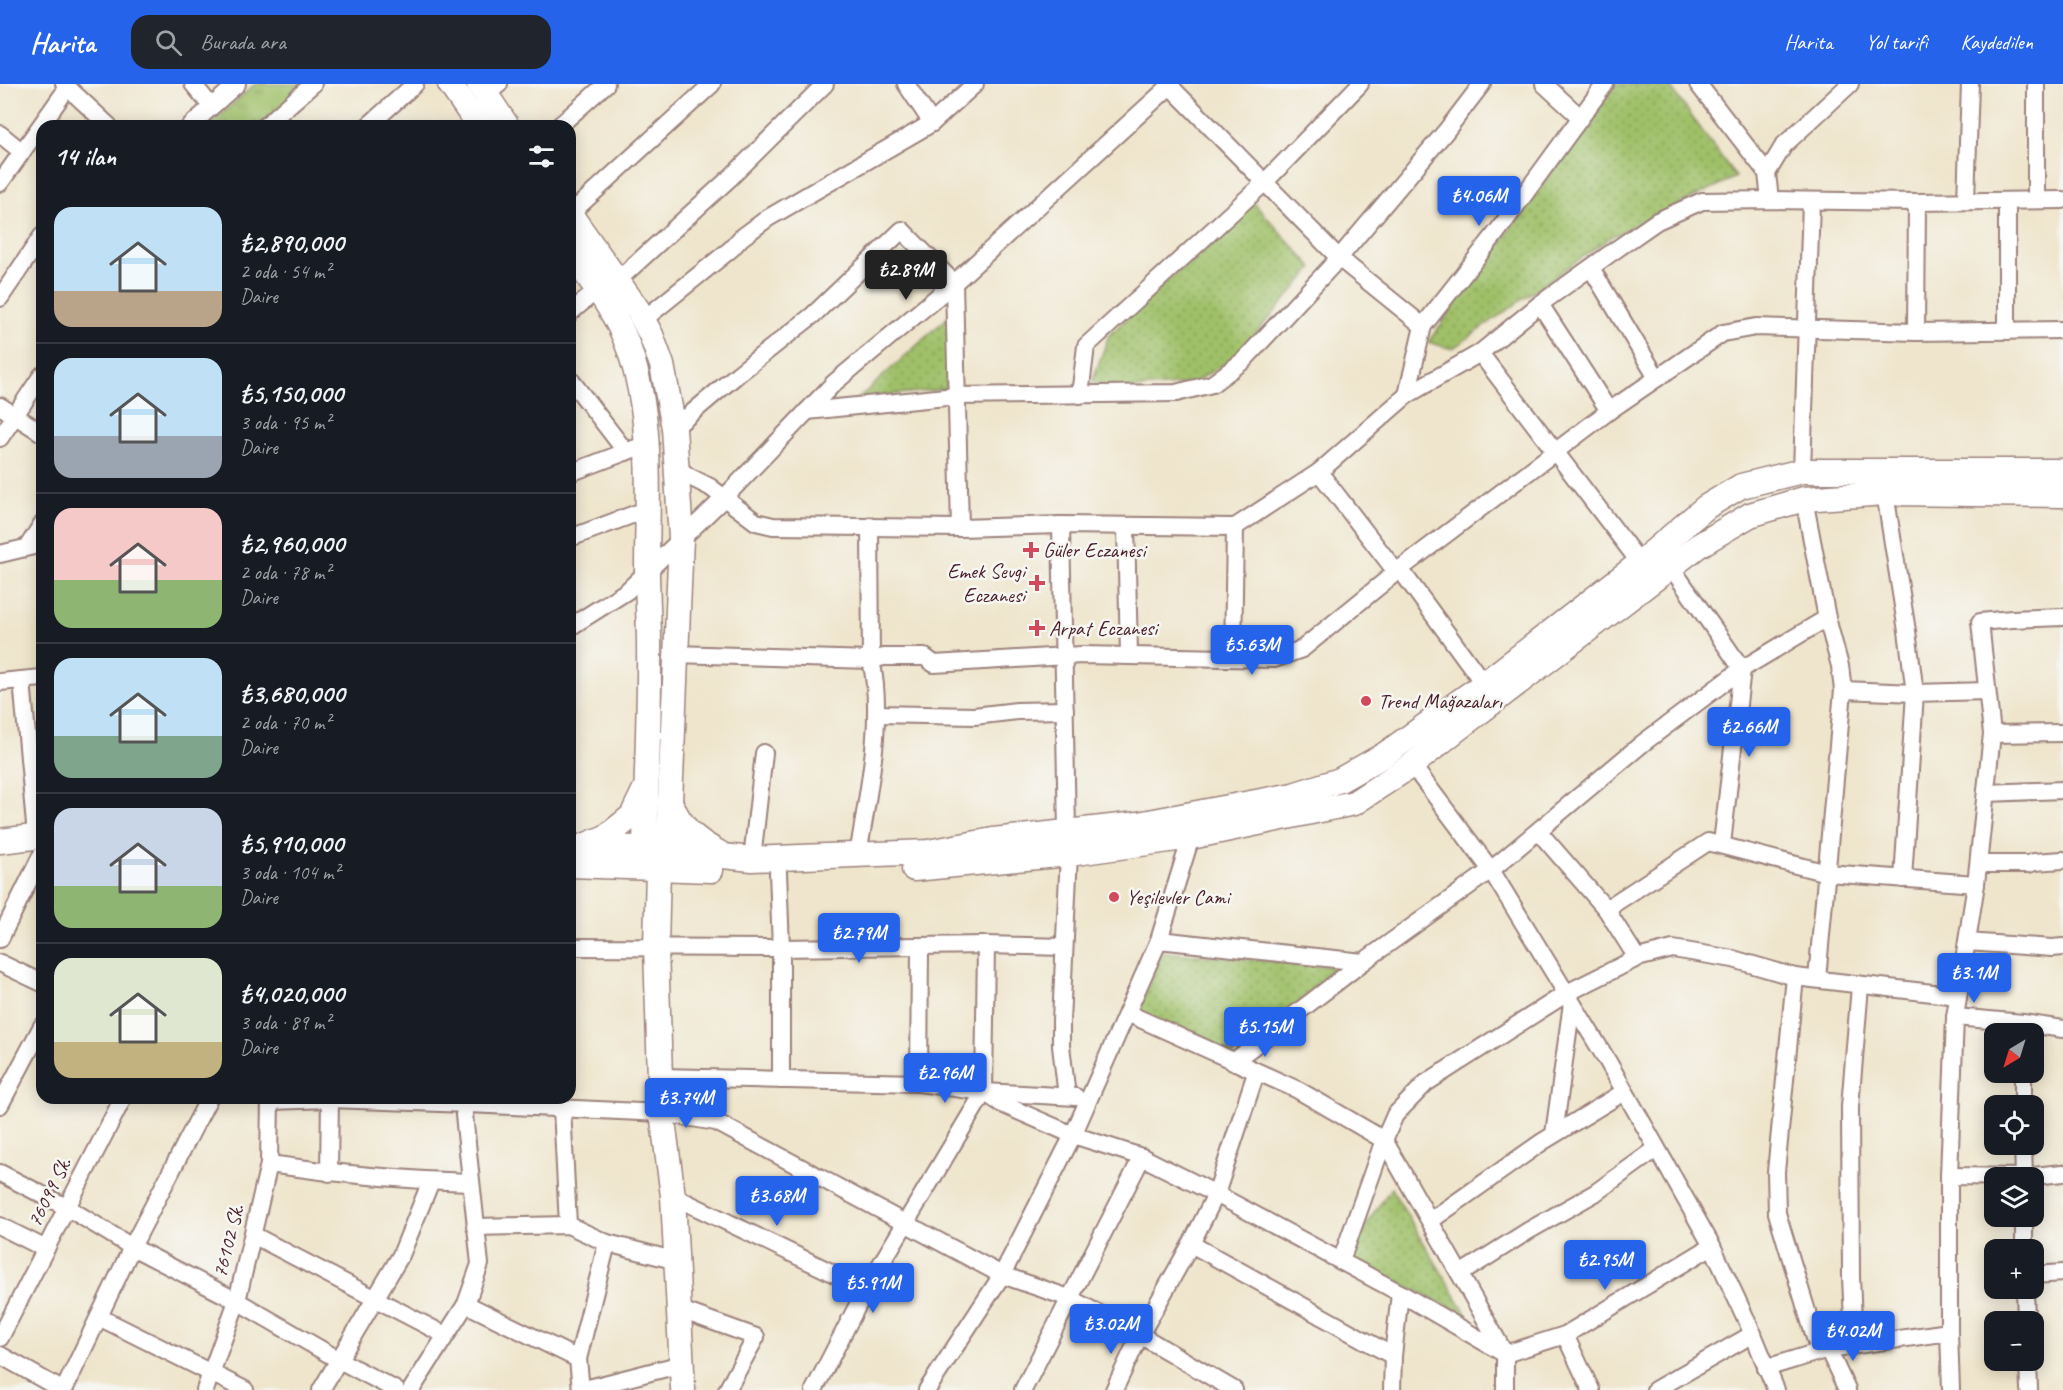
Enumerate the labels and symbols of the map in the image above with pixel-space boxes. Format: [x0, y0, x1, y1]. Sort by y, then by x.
pin: ₺4.06M [1430, 176, 1528, 227]
pin: ₺2.89M [857, 250, 955, 301]
place label: Güler Eczanesi [1043, 537, 1148, 563]
marker: Güler Eczanesi [1024, 543, 1038, 557]
place label: Emek Sevgi Eczanesi [947, 558, 1028, 608]
marker: Emek Sevgi Eczanesi [1030, 576, 1044, 590]
place label: Arpat Eczanesi [1049, 615, 1160, 641]
marker: Arpat Eczanesi [1030, 621, 1044, 635]
pin: ₺5.63M [1203, 625, 1301, 676]
place label: Trend Mağazaları [1378, 688, 1503, 714]
marker: Trend Mağazaları [1359, 694, 1373, 708]
pin: ₺2.66M [1700, 707, 1798, 758]
place label: Yeşilevler Cami [1126, 884, 1233, 910]
marker: Yeşilevler Cami [1107, 890, 1121, 904]
pin: ₺2.79M [810, 913, 908, 964]
pin: ₺3.1M [1932, 953, 2016, 1004]
pin: ₺5.15M [1216, 1007, 1314, 1058]
north arrow [1984, 1023, 2044, 1083]
pin: ₺2.96M [896, 1053, 994, 1104]
pin: ₺3.74M [637, 1078, 735, 1129]
street label: 76099 Sk. [21, 1152, 77, 1231]
pin: ₺3.68M [728, 1176, 826, 1227]
street label: 76102 Sk. [206, 1201, 250, 1280]
pin: ₺2.95M [1556, 1240, 1654, 1291]
pin: ₺5.91M [824, 1263, 922, 1314]
pin: ₺3.02M [1062, 1304, 1160, 1355]
pin: ₺4.02M [1804, 1311, 1902, 1362]

